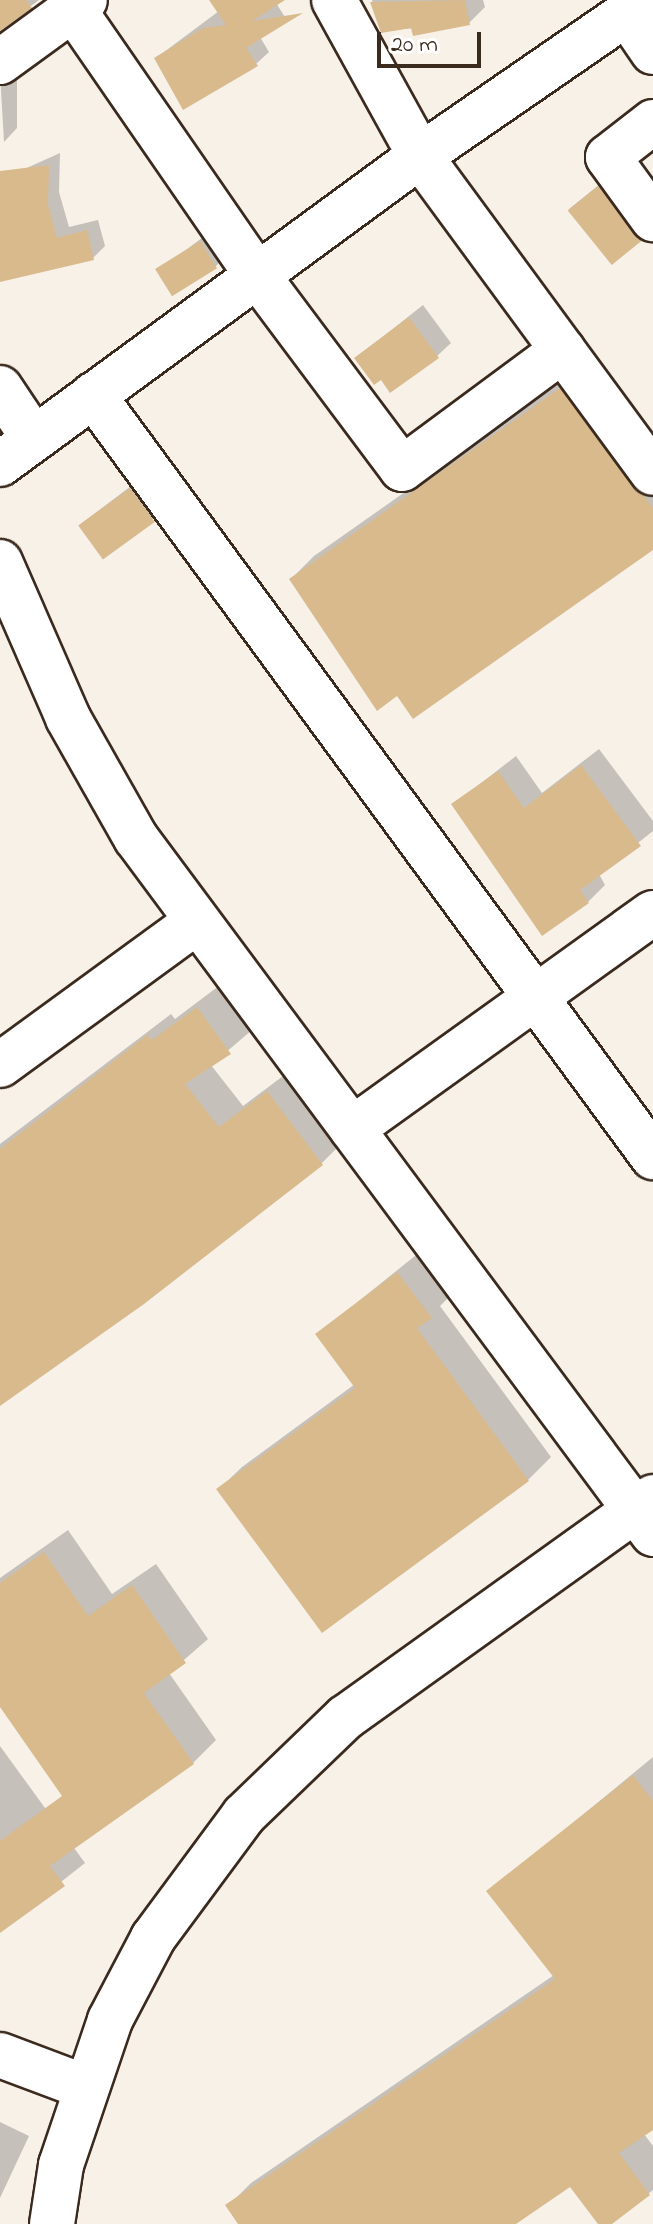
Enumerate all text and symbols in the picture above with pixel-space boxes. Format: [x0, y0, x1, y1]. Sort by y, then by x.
scale bar [381, 16, 485, 66]
text: 20 m [391, 28, 438, 63]

